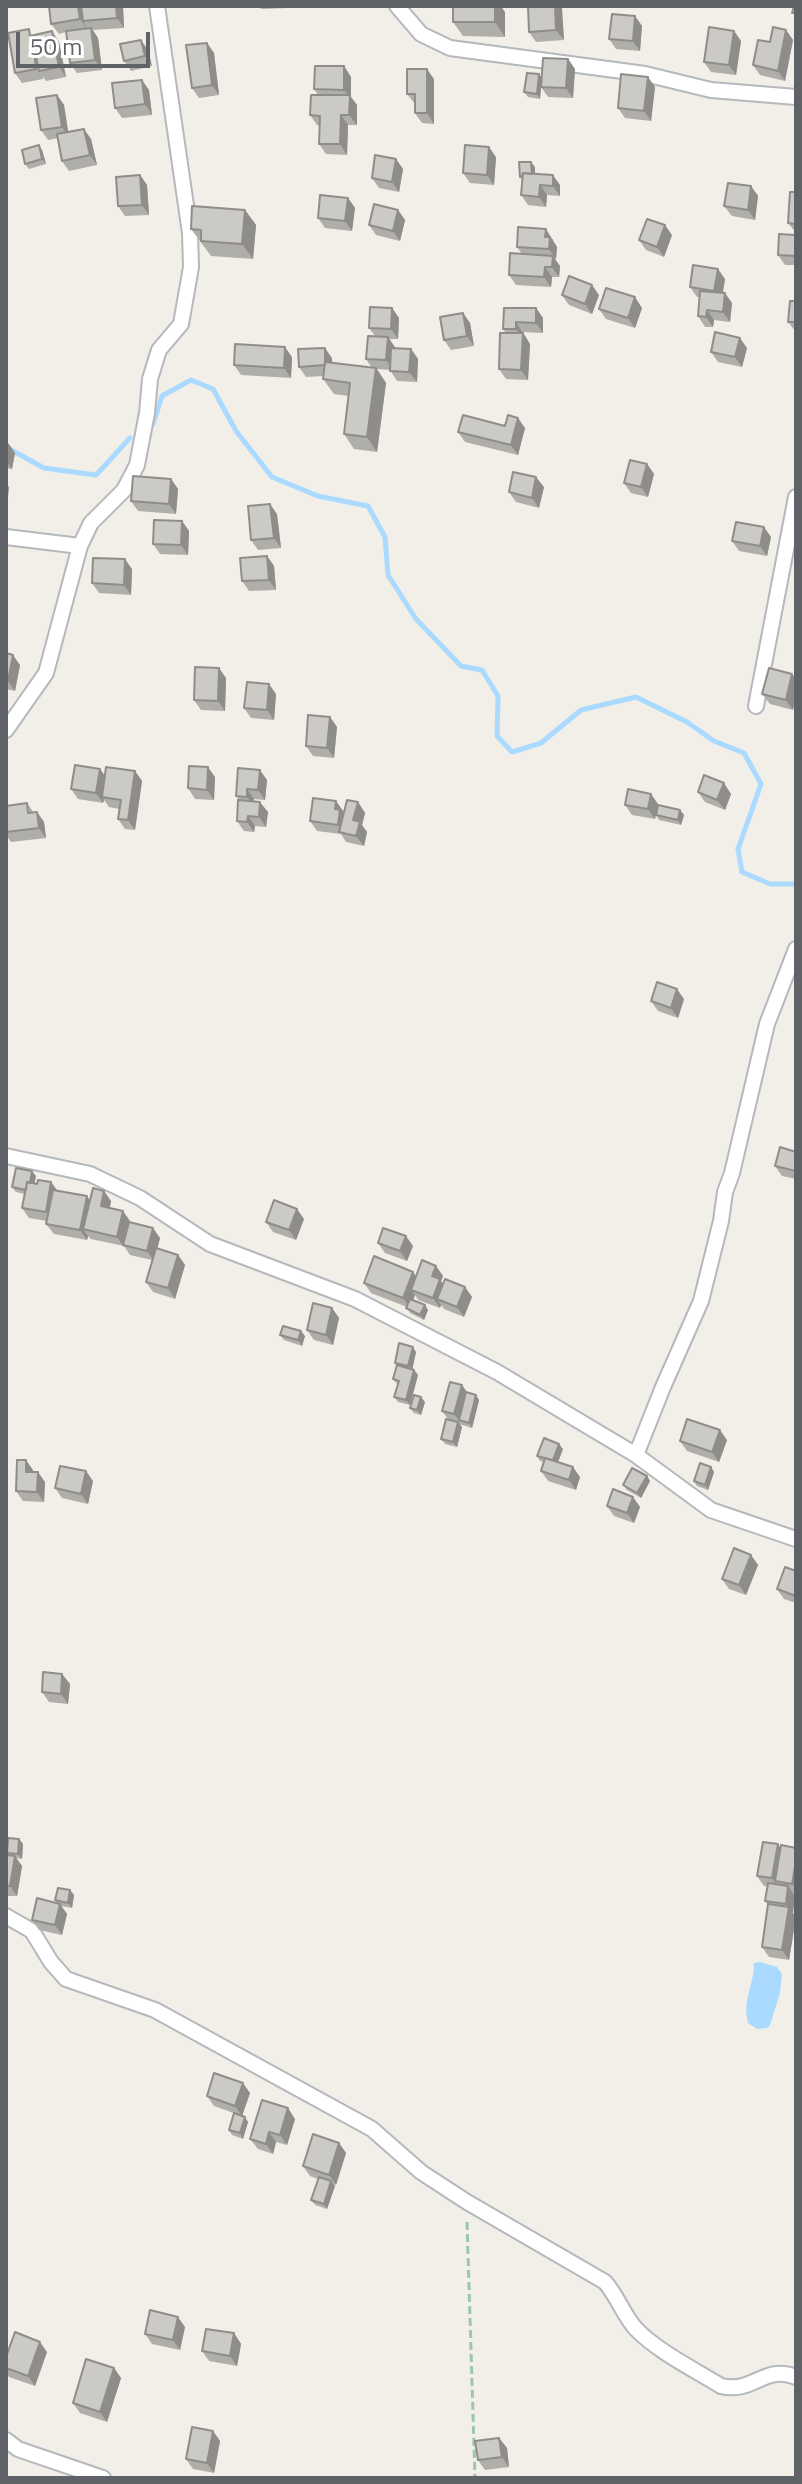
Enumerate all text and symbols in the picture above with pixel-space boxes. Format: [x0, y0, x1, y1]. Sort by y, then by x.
scale bar [20, 16, 154, 66]
text: 50 m [30, 28, 82, 64]

